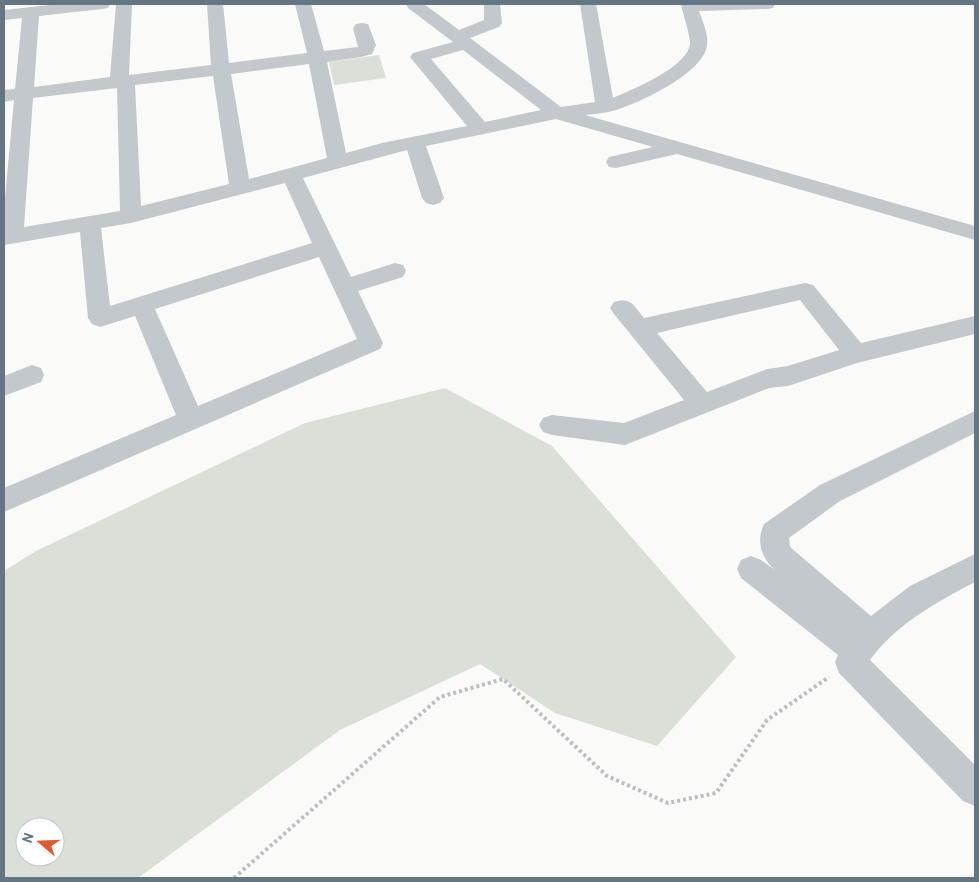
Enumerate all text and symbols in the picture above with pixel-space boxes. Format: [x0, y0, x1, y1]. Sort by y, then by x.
north arrow [15, 817, 65, 867]
text: N [18, 830, 37, 845]

